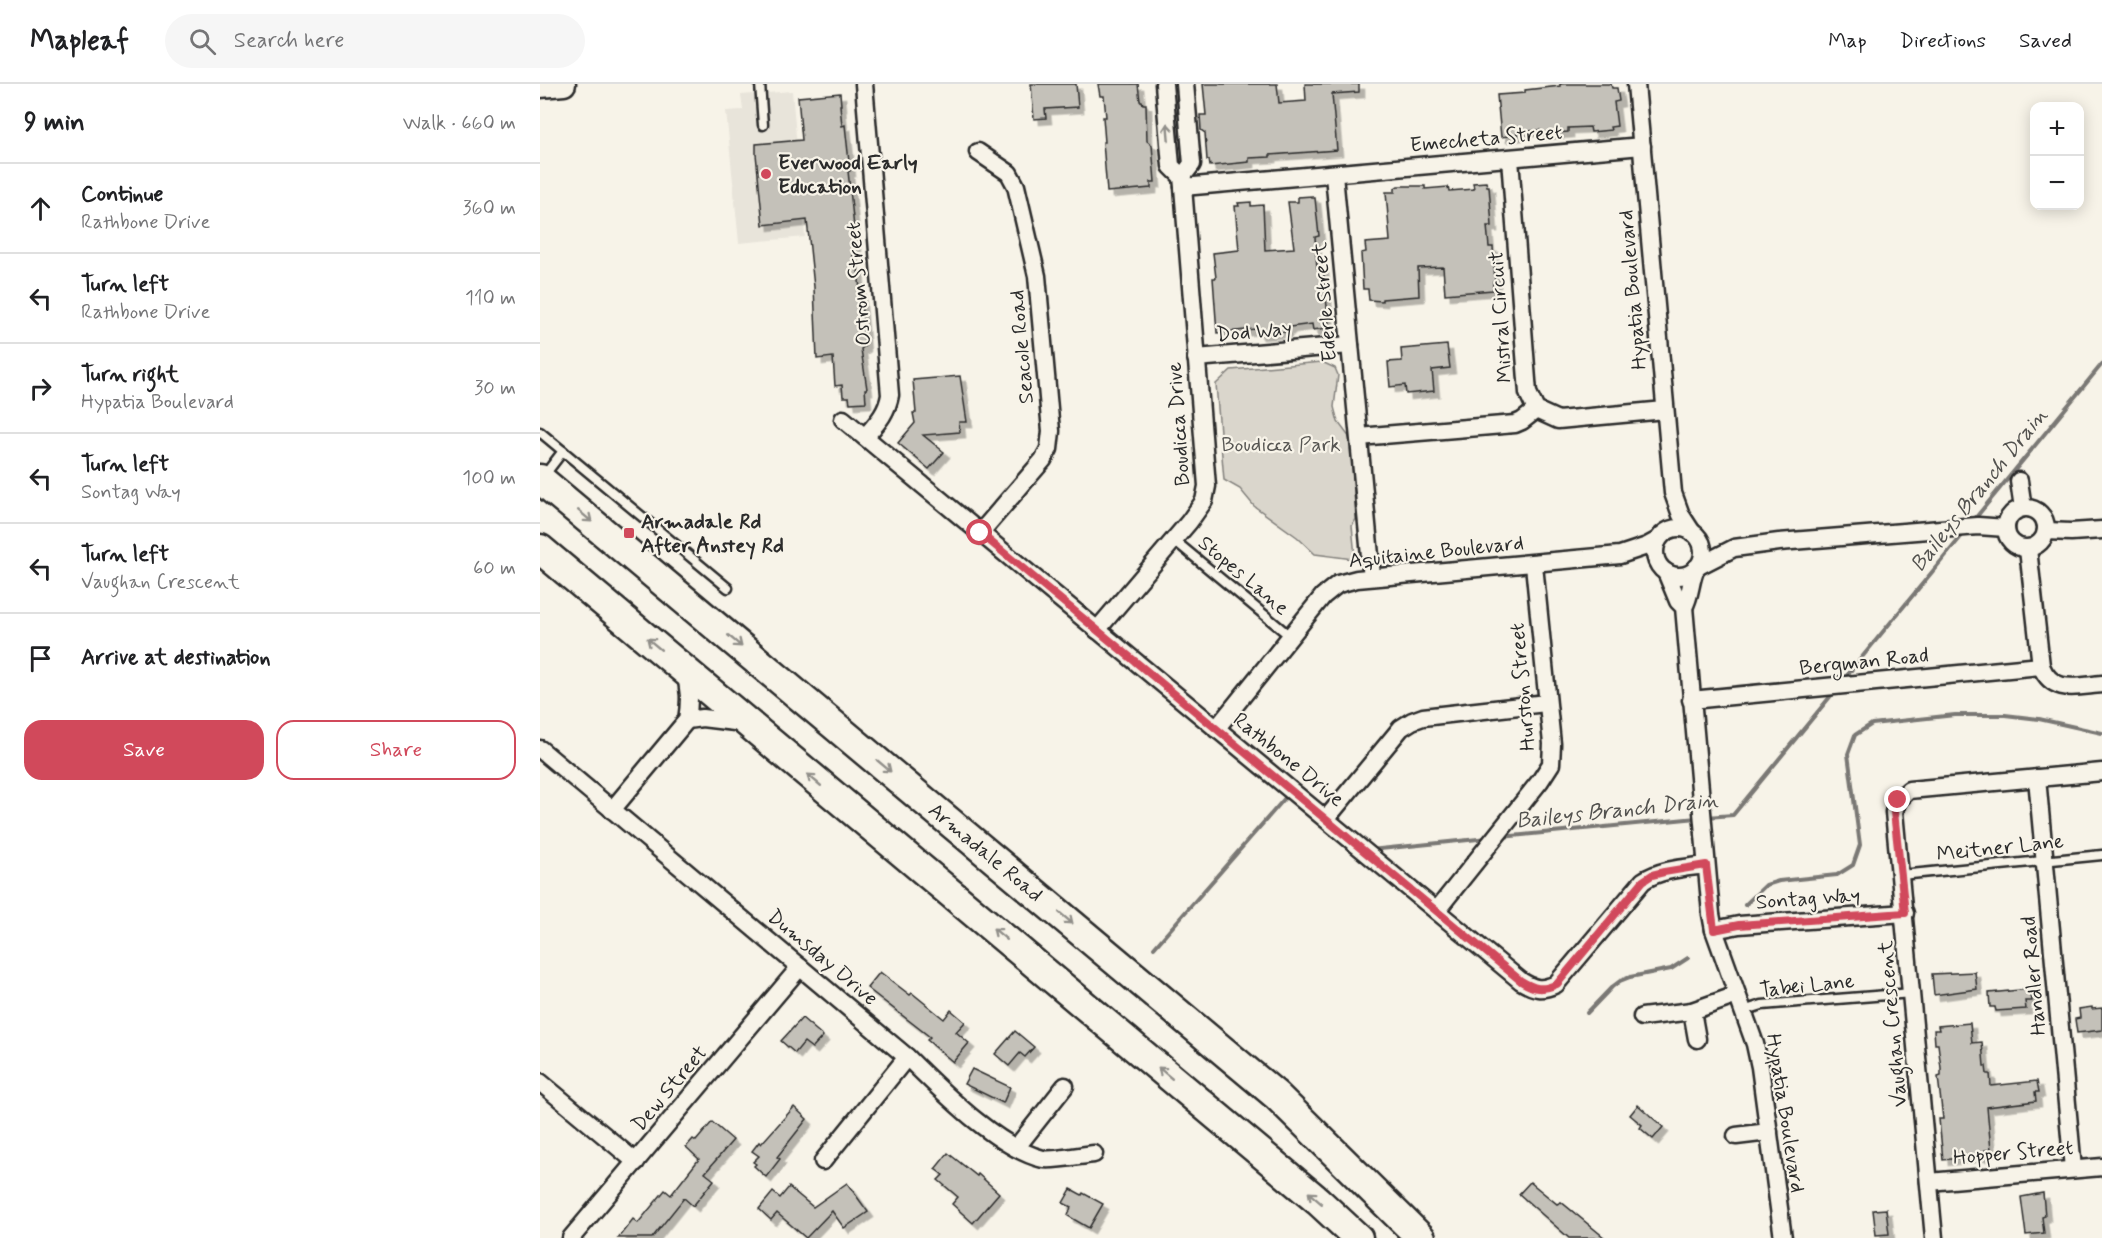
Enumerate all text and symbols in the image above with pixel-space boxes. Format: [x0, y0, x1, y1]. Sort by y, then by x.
search box [165, 14, 585, 68]
text: Mapleaf [30, 23, 129, 60]
icon: search [186, 25, 219, 58]
text: Search here [234, 27, 344, 55]
text: Map [1828, 27, 1867, 55]
text: Directions [1900, 27, 1986, 55]
text: Saved [2019, 27, 2072, 55]
map controls [2030, 102, 2084, 210]
button: + [2030, 102, 2084, 156]
text: 9 min [24, 106, 85, 140]
text: Walk · 660 m [403, 110, 516, 137]
street label: Emecheta Street [1409, 118, 1564, 160]
one-way arrow [1162, 123, 1173, 143]
place label: Everwood Early Education [778, 149, 918, 201]
button: − [2030, 156, 2084, 210]
marker: Everwood Early Education [759, 167, 773, 181]
text: Continue [81, 181, 163, 209]
icon: ahead [24, 192, 57, 225]
text: 360 m [463, 195, 516, 222]
text: Rathbone Drive [81, 209, 210, 236]
street label: Hypatia Boulevard [1612, 209, 1654, 371]
street label: Ostrom Street [840, 221, 878, 347]
street label: Ederle Street [1306, 240, 1344, 363]
street label: Mistral Circuit [1482, 250, 1520, 384]
text: Turn left [81, 271, 169, 299]
icon: left [24, 282, 57, 315]
text: 110 m [465, 285, 516, 312]
street label: Seacole Road [1003, 289, 1041, 405]
text: Rathbone Drive [81, 299, 210, 326]
street label: Dod Way [1215, 315, 1293, 349]
text: Turn right [81, 361, 179, 389]
street label: Boudicca Drive [1161, 361, 1197, 487]
icon: right [24, 372, 57, 405]
text: 30 m [474, 375, 516, 402]
text: Hypatia Boulevard [81, 389, 234, 416]
water label: Baileys Branch Drain [1905, 402, 2054, 578]
park label: Boudicca Park [1221, 431, 1341, 459]
text: Turn left [81, 451, 169, 479]
icon: left [24, 462, 57, 495]
text: 100 m [462, 465, 516, 492]
text: Sontag Way [81, 479, 181, 506]
place label: Armadale Rd After Anstey Rd [641, 508, 784, 560]
one-way arrow [577, 510, 593, 523]
route start [966, 519, 992, 545]
marker: Armadale Rd After Anstey Rd [622, 526, 636, 540]
street label: Stopes Lane [1192, 529, 1295, 622]
street label: Aquitaine Boulevard [1347, 529, 1525, 575]
text: Turn left [81, 541, 169, 569]
icon: left [24, 552, 57, 585]
text: 60 m [473, 555, 516, 582]
text: Vaughan Crescent [81, 569, 240, 596]
street label: Hurston Street [1503, 622, 1543, 752]
one-way arrow [727, 634, 742, 648]
one-way arrow [646, 638, 662, 651]
street label: Bergman Road [1798, 641, 1930, 684]
icon: arrive [24, 642, 57, 675]
text: Arrive at destination [81, 644, 271, 672]
street label: Rathbone Drive [1227, 706, 1350, 813]
button: Save [24, 720, 264, 780]
button: Share [276, 720, 516, 780]
one-way arrow [876, 760, 892, 773]
one-way arrow [806, 773, 822, 786]
water label: Baileys Branch Drain [1515, 786, 1720, 836]
route end [1884, 786, 1910, 812]
street label: Armadale Road [922, 797, 1049, 909]
street label: Meitner Lane [1935, 827, 2065, 869]
street label: Sontag Way [1755, 881, 1861, 917]
street label: Dumsday Drive [761, 903, 884, 1012]
one-way arrow [1058, 912, 1074, 925]
street label: Handler Road [2015, 915, 2053, 1037]
one-way arrow [992, 928, 1008, 941]
street label: Vaughan Crescent [1872, 939, 1916, 1108]
street label: Tabei Lane [1758, 967, 1856, 1005]
street label: Hypatia Boulevard [1759, 1032, 1811, 1195]
street label: Dew Street [626, 1040, 714, 1138]
one-way arrow [1158, 1066, 1173, 1080]
street label: Hopper Street [1952, 1134, 2075, 1172]
one-way arrow [1307, 1192, 1323, 1206]

